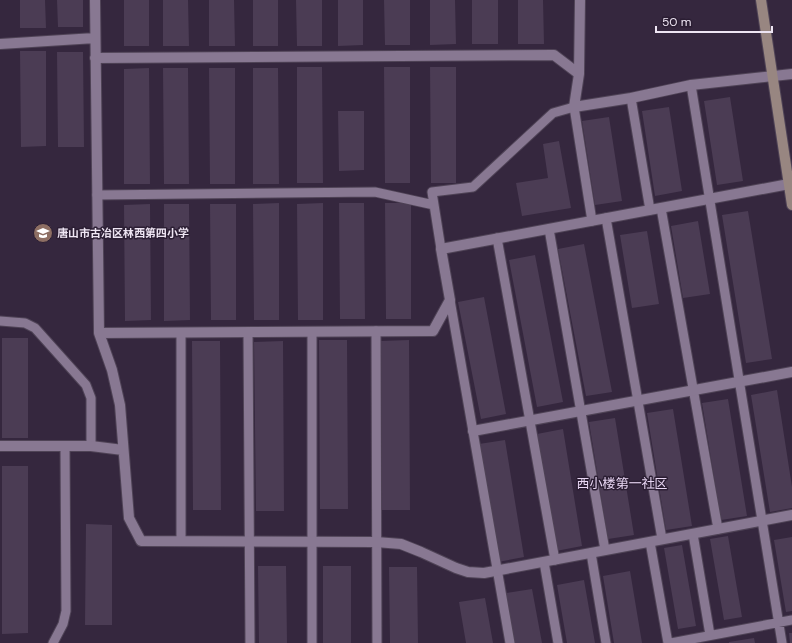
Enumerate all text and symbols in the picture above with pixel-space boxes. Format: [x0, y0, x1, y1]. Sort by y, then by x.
scale bar [656, 8, 772, 34]
text: 50 m [662, 14, 691, 30]
school or university icon: 唐山市古冶区林西第四小学 [32, 222, 54, 244]
place label: 唐山市古冶区林西第四小学 [57, 226, 189, 240]
district label: 西小楼第一社区 [576, 475, 668, 492]

